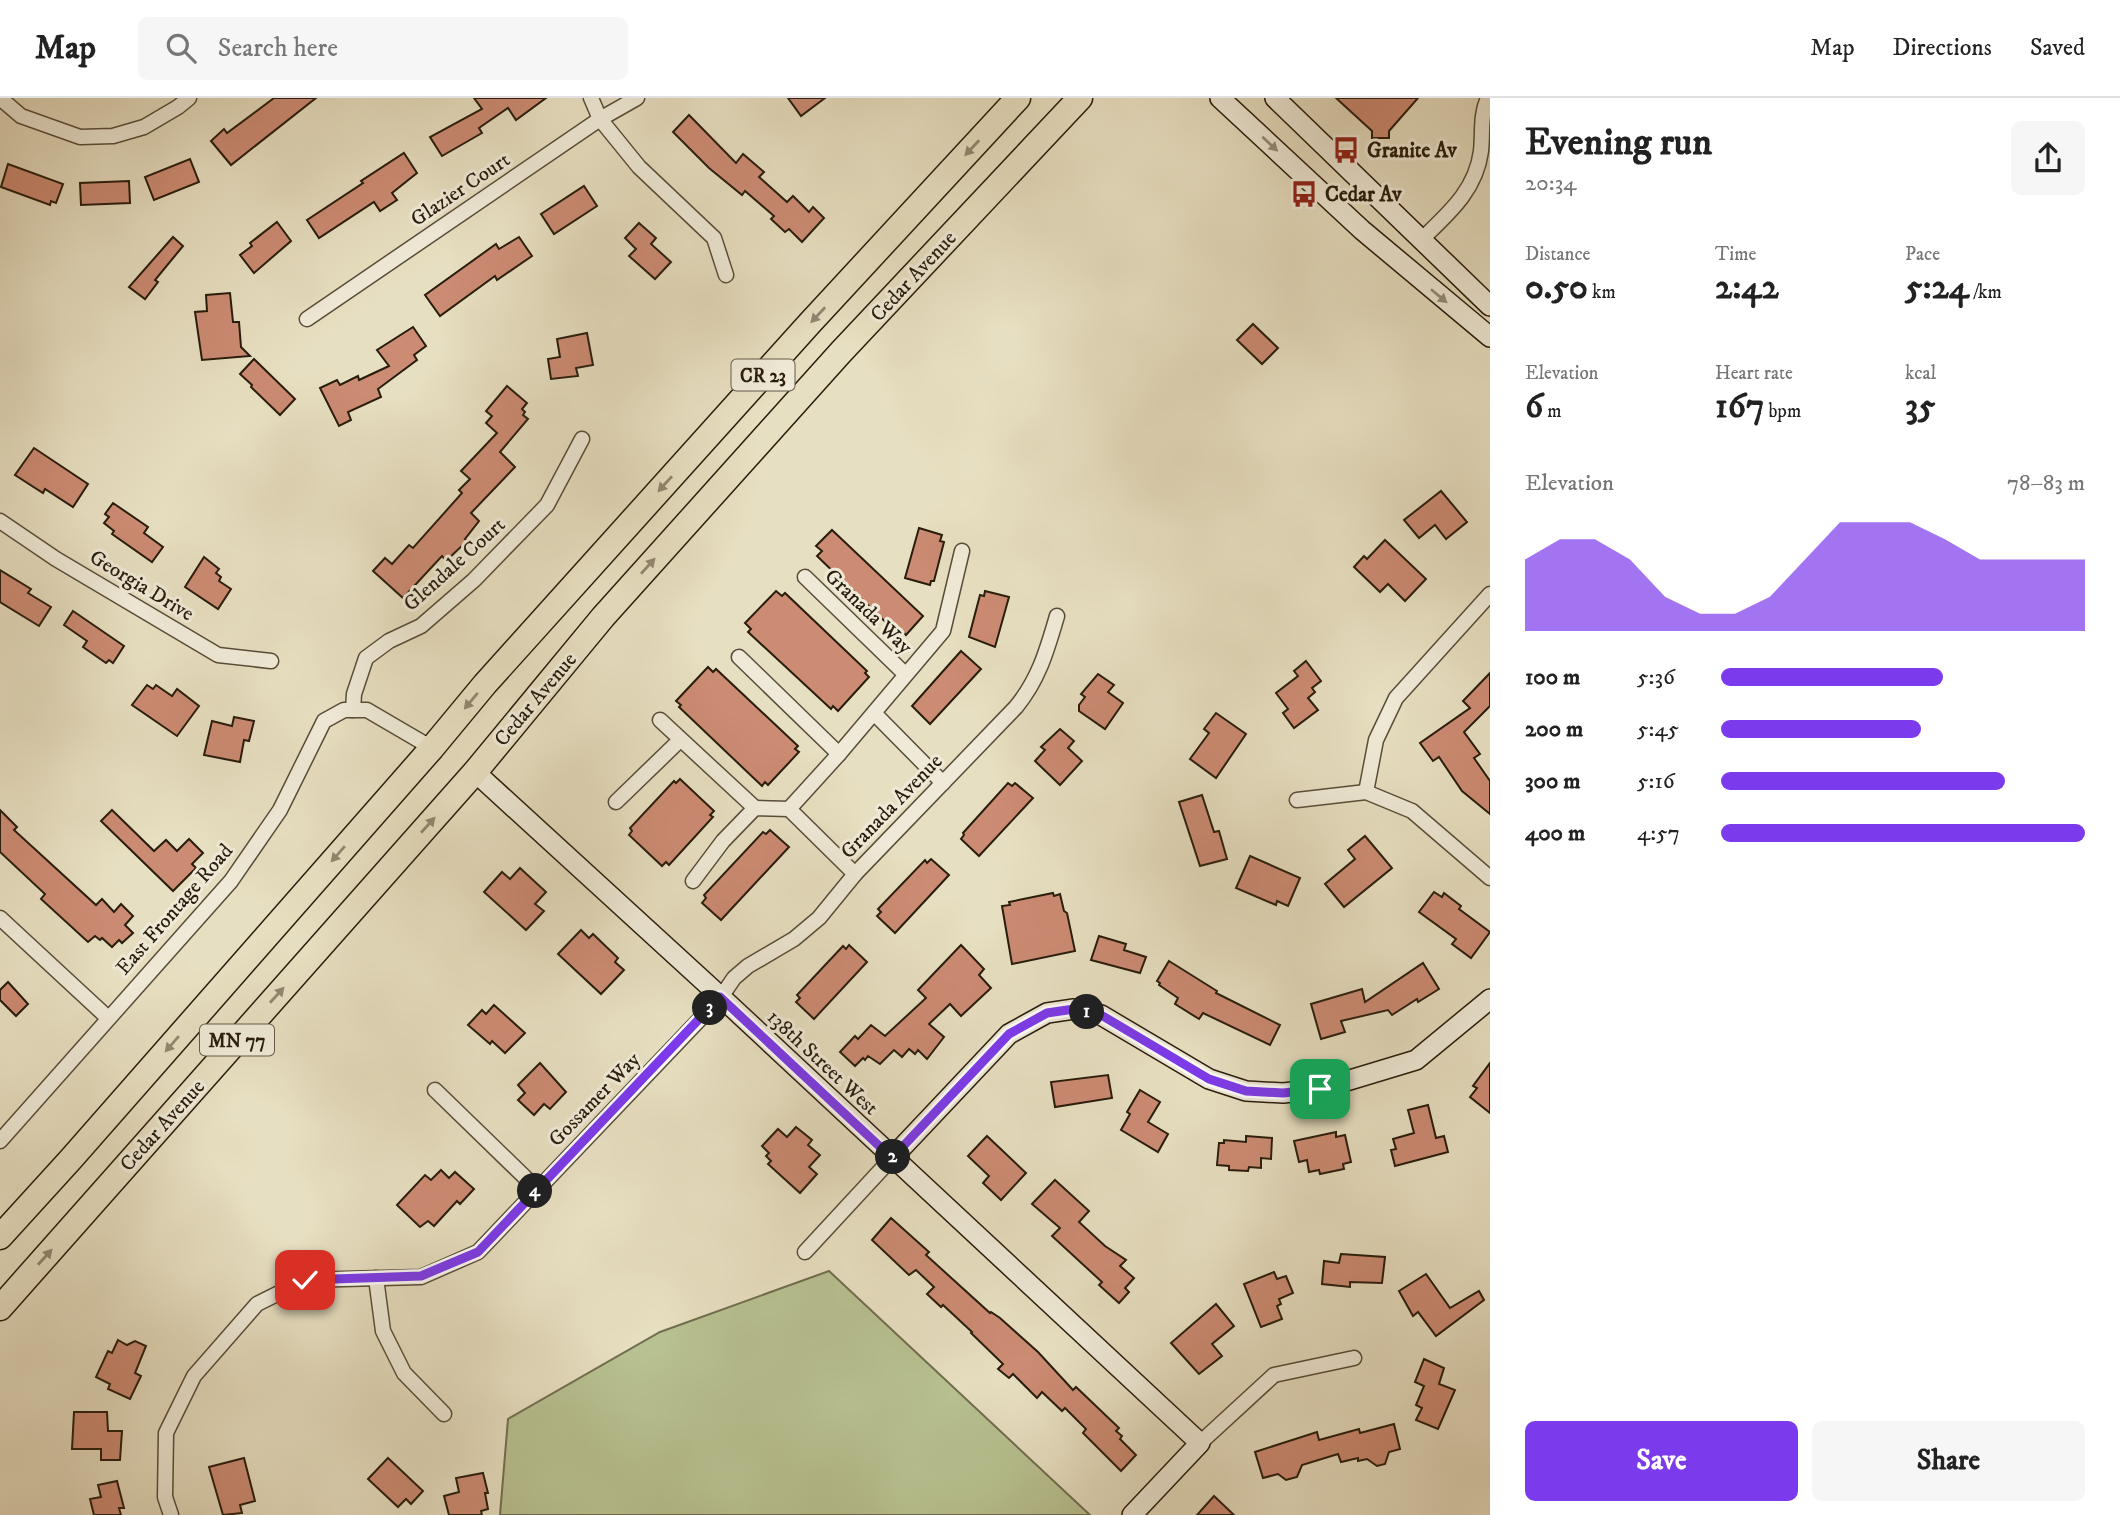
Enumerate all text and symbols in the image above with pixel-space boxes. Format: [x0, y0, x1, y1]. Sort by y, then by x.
search box [138, 17, 628, 80]
text: Map [35, 28, 96, 69]
icon: search [162, 29, 200, 67]
text: Search here [218, 32, 338, 65]
text: Map [1810, 33, 1855, 63]
text: Directions [1893, 33, 1992, 63]
text: Saved [2030, 33, 2085, 63]
text: Evening run [1525, 119, 1712, 167]
button: share [2011, 121, 2085, 195]
bus stop icon: Granite Av [1331, 135, 1361, 165]
one-way arrow [1261, 136, 1278, 152]
place label: Granite Av [1367, 138, 1458, 164]
one-way arrow [964, 139, 980, 157]
street label: Glazier Court [406, 147, 515, 233]
text: 20:34 [1525, 169, 1577, 198]
bus stop icon: Cedar Av [1289, 179, 1319, 209]
place label: Cedar Av [1325, 182, 1402, 208]
street label: Cedar Avenue [865, 226, 963, 328]
text: Distance [1525, 243, 1590, 266]
text: Time [1715, 243, 1756, 266]
text: Pace [1905, 243, 1940, 266]
text: 0.50 [1525, 266, 1588, 310]
text: 2:42 [1715, 266, 1779, 310]
text: 5:24 [1905, 266, 1969, 310]
text: km [1588, 281, 1616, 304]
text: /km [1969, 281, 2002, 304]
one-way arrow [1431, 288, 1448, 303]
one-way arrow [810, 306, 826, 323]
road number: CR 23 [732, 360, 794, 390]
text: Elevation [1525, 362, 1599, 385]
text: Heart rate [1715, 362, 1793, 385]
text: kcal [1905, 362, 1936, 385]
text: 6 [1525, 385, 1543, 429]
text: 167 [1715, 385, 1764, 429]
text: 35 [1905, 385, 1935, 429]
text: m [1543, 400, 1562, 423]
text: bpm [1764, 400, 1801, 423]
text: Elevation [1525, 469, 1614, 498]
text: 78–83 m [2007, 469, 2085, 498]
one-way arrow [657, 475, 673, 493]
street label: Glendale Court [398, 512, 511, 617]
street label: Georgia Drive [85, 545, 199, 627]
one-way arrow [640, 558, 656, 575]
street label: Granada Way [819, 563, 918, 661]
street label: Cedar Avenue [489, 647, 583, 752]
text: 100 m [1525, 663, 1580, 692]
text: 5:36 [1637, 663, 1675, 692]
one-way arrow [463, 692, 479, 710]
text: 200 m [1525, 715, 1583, 744]
text: 5:45 [1637, 715, 1679, 744]
street label: Granada Avenue [835, 749, 948, 865]
text: 300 m [1525, 767, 1581, 796]
text: 5:16 [1637, 767, 1675, 796]
one-way arrow [420, 816, 436, 834]
text: 400 m [1525, 819, 1585, 848]
text: 4:57 [1637, 819, 1680, 848]
street label: East Frontage Road [111, 838, 239, 981]
one-way arrow [330, 845, 346, 863]
one-way arrow [269, 986, 285, 1004]
pin: 3 [692, 990, 728, 1026]
pin: 1 [1070, 995, 1104, 1030]
text: 3 [706, 996, 713, 1019]
text: 1 [1083, 1000, 1090, 1023]
street label: 138th Street West [761, 1004, 884, 1121]
road number: MN 77 [200, 1024, 274, 1056]
one-way arrow [165, 1035, 180, 1052]
street label: Gossamer Way [543, 1046, 647, 1152]
pin [1290, 1059, 1350, 1119]
icon: arrive [1301, 1070, 1339, 1108]
street label: Cedar Avenue [115, 1074, 211, 1177]
pin: 2 [876, 1140, 910, 1174]
text: 2 [888, 1145, 897, 1168]
pin: 4 [518, 1174, 552, 1208]
text: 4 [529, 1179, 540, 1202]
one-way arrow [37, 1248, 53, 1266]
pin [275, 1250, 335, 1310]
icon: check [286, 1261, 324, 1299]
button: Save [1525, 1421, 1798, 1501]
button: Share [1812, 1421, 2085, 1501]

